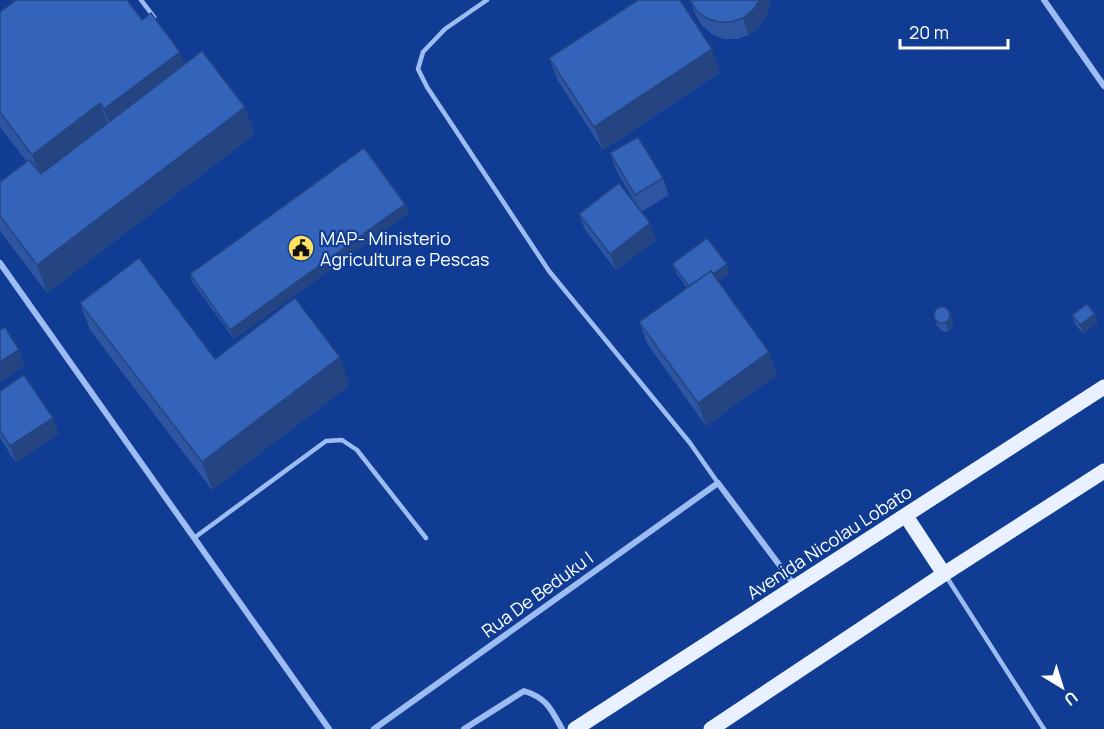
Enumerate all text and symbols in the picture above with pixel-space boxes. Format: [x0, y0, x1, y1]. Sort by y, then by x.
scale bar [900, 12, 1008, 50]
text: 20 m [909, 20, 949, 44]
place label: MAP- Ministerio Agricultura e Pescas [320, 226, 490, 271]
public building icon: MAP- Ministerio Agricultura e Pescas [286, 233, 316, 263]
street label: Avenida Nicolau Lobato [742, 480, 916, 604]
street label: Rua De Beduku I [476, 545, 598, 643]
north arrow [1032, 657, 1092, 717]
text: U [1060, 687, 1083, 711]

